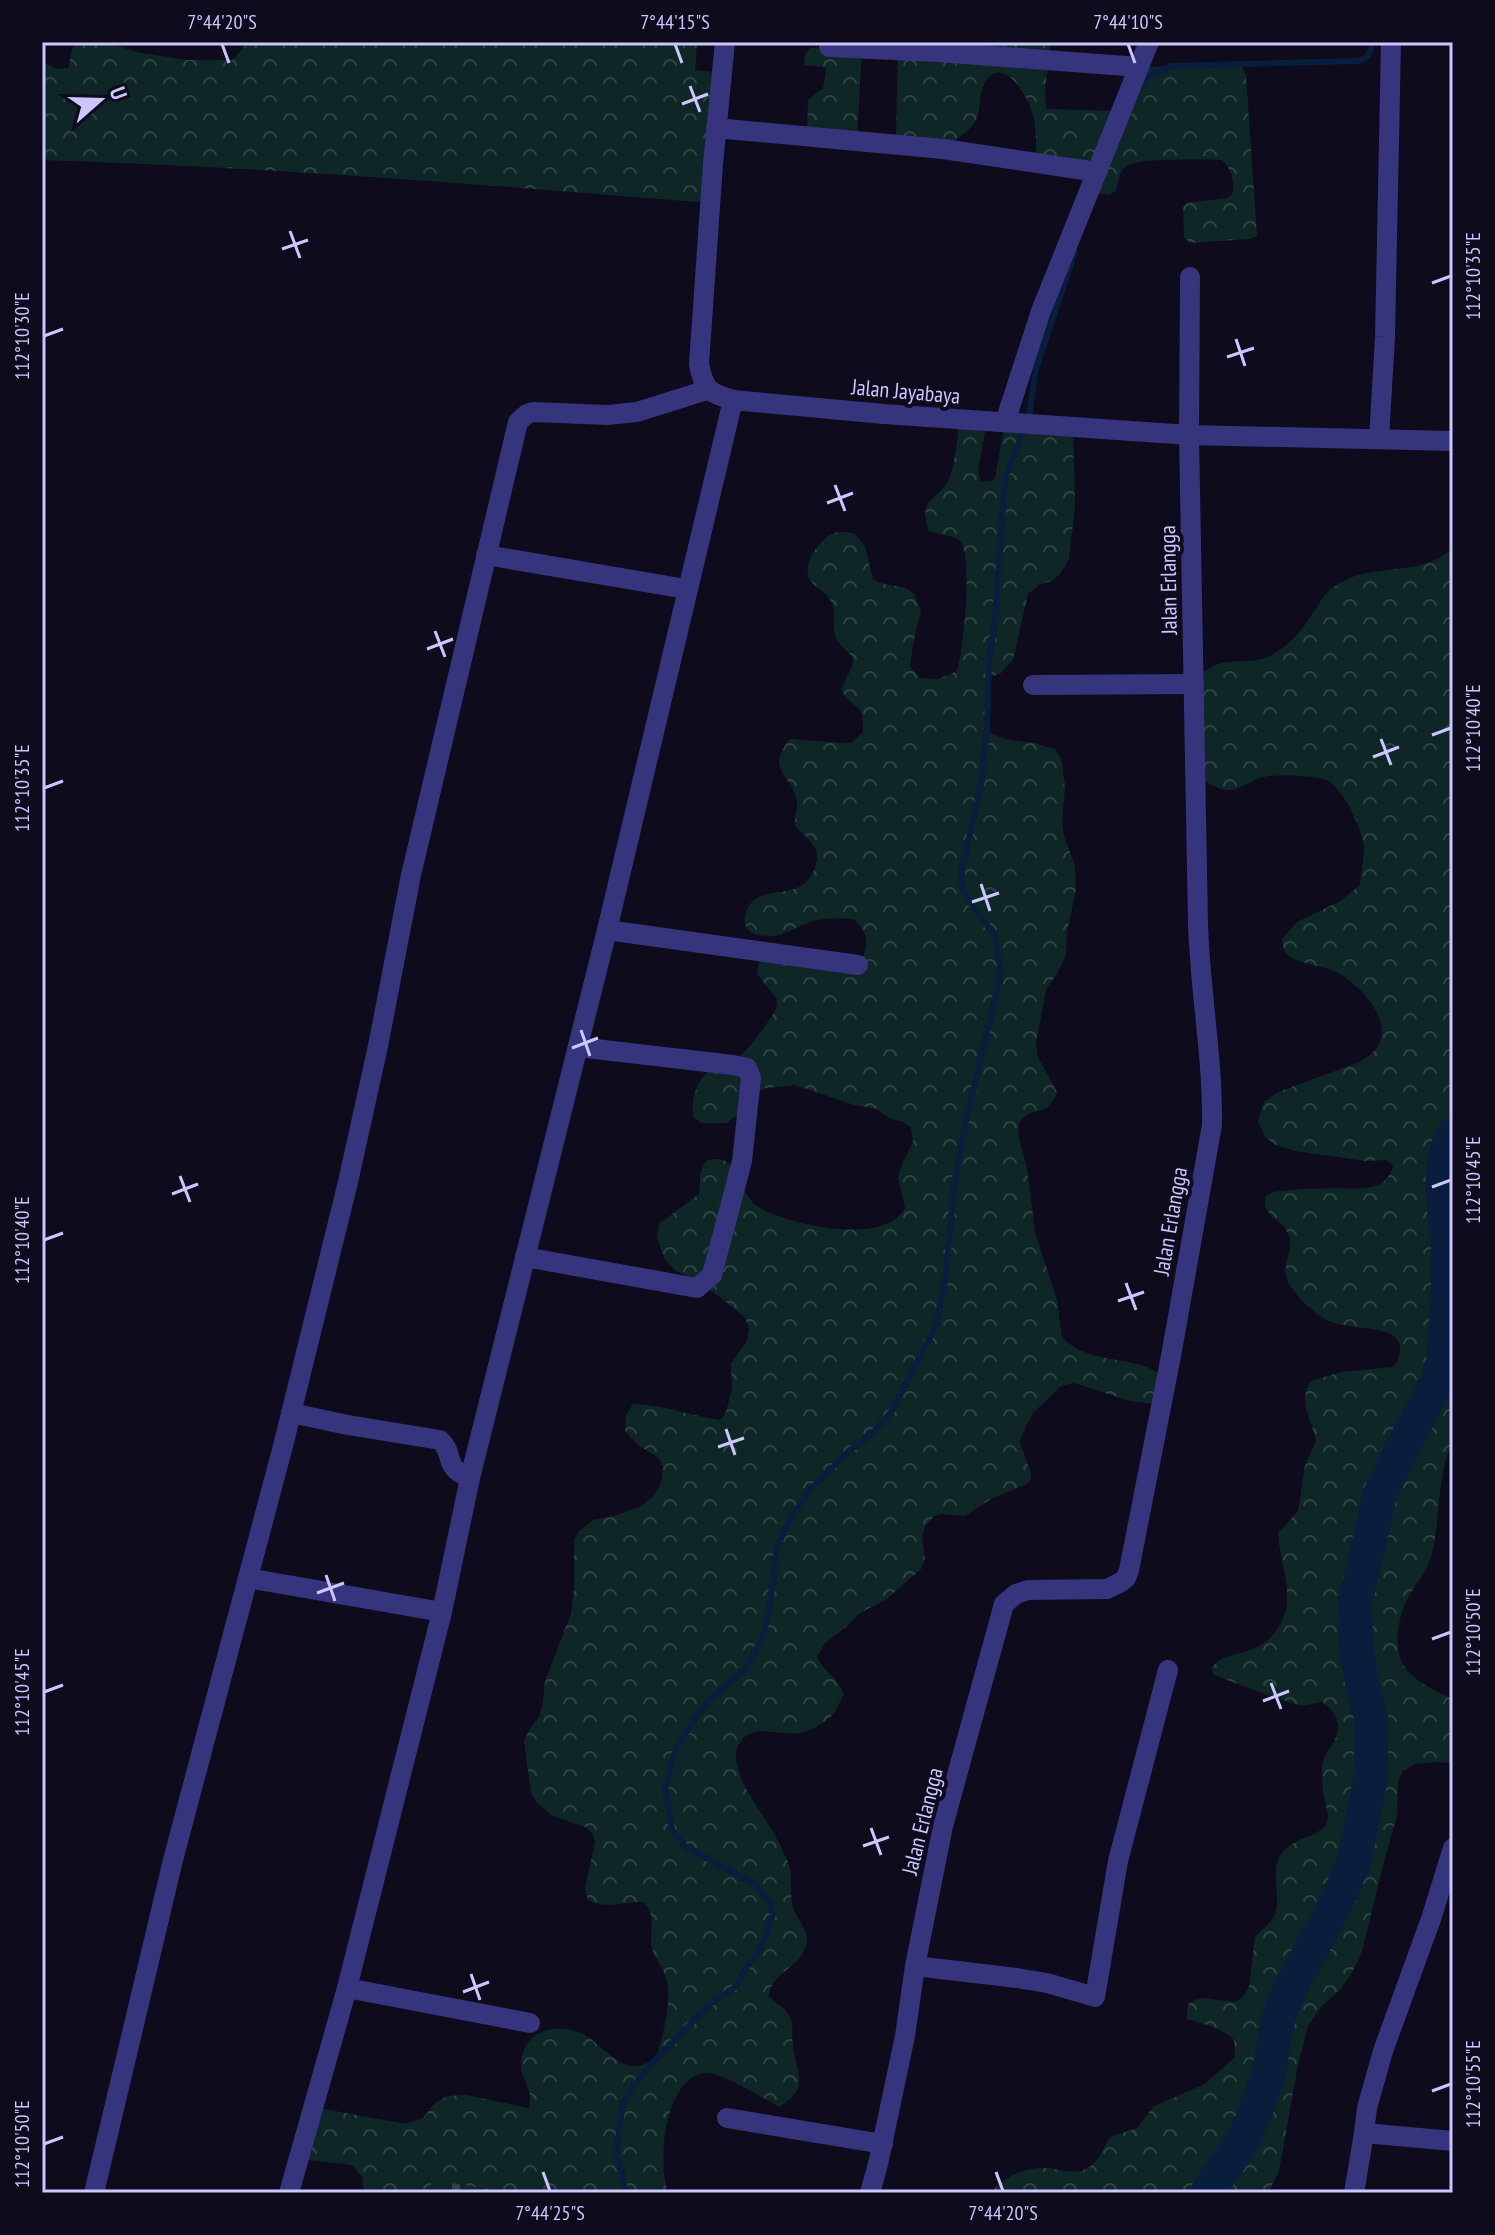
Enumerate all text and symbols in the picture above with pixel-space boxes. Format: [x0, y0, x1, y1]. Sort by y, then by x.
text: 7°44'20"S [187, 9, 257, 35]
text: 7°44'15"S [640, 9, 710, 35]
text: 7°44'10"S [1093, 9, 1163, 35]
north arrow [60, 60, 140, 140]
text: U [104, 83, 134, 103]
text: 112°10'35"E [1460, 232, 1486, 320]
text: 112°10'30"E [9, 292, 35, 380]
street label: Jalan Jayabaya [850, 372, 961, 410]
street label: Jalan Erlangga [1153, 525, 1183, 636]
text: 112°10'40"E [1460, 684, 1486, 772]
text: 112°10'35"E [9, 744, 35, 832]
text: 112°10'45"E [1460, 1136, 1486, 1224]
street label: Jalan Erlangga [1147, 1165, 1193, 1278]
text: 112°10'40"E [9, 1196, 35, 1284]
text: 112°10'50"E [1460, 1588, 1486, 1676]
text: 112°10'45"E [9, 1648, 35, 1736]
street label: Jalan Erlangga [895, 1765, 949, 1878]
text: 112°10'55"E [1460, 2040, 1486, 2128]
text: 112°10'50"E [9, 2100, 35, 2188]
text: 7°44'25"S [515, 2200, 585, 2226]
text: 7°44'20"S [968, 2200, 1038, 2226]

